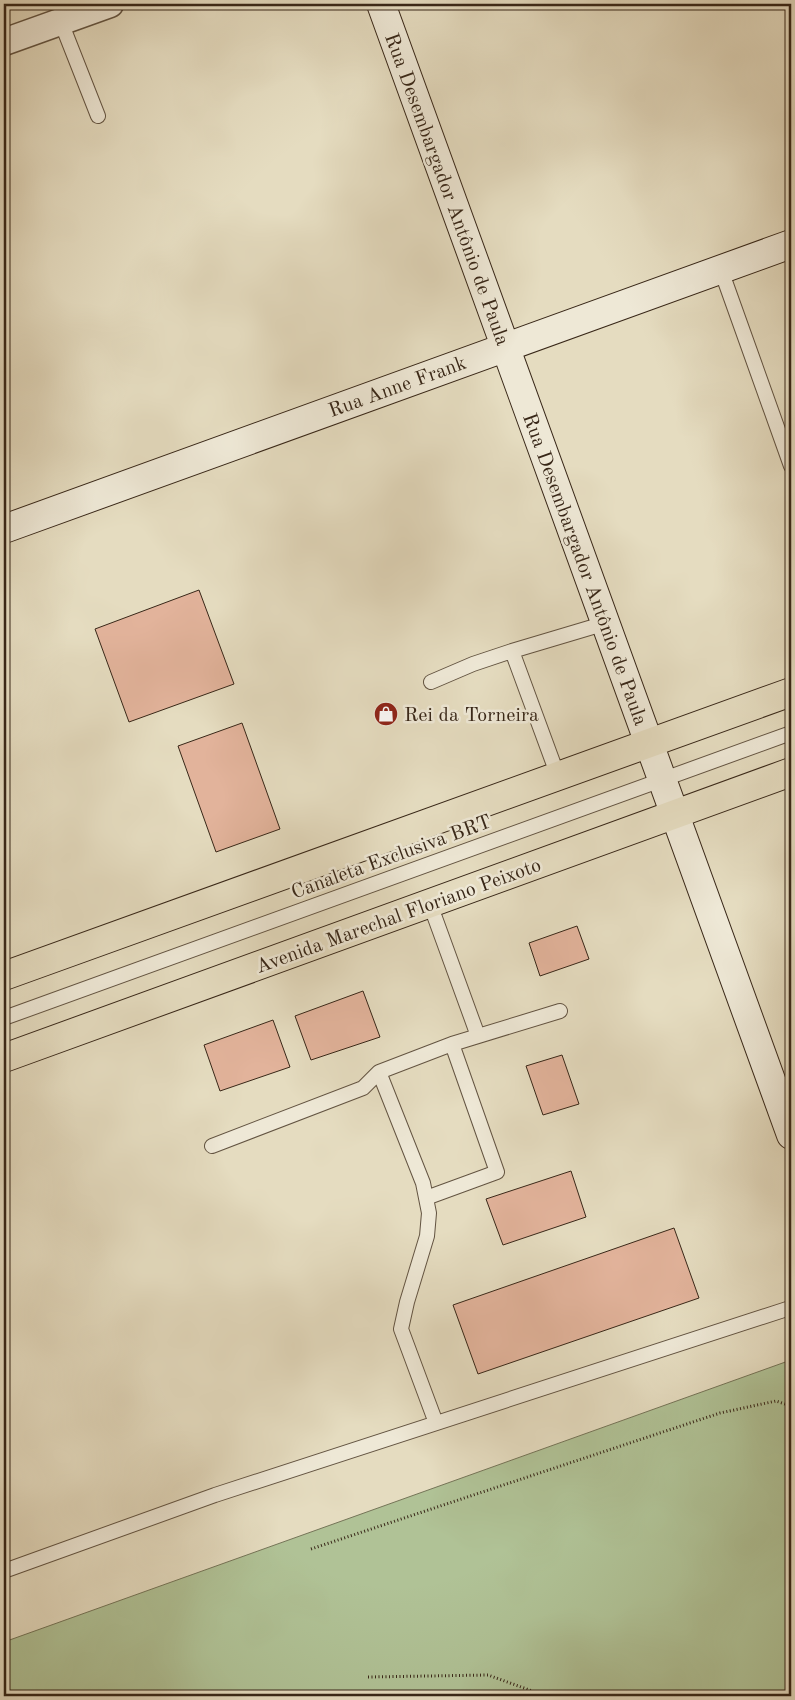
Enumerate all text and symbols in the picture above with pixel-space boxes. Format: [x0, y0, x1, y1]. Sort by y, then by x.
street label: Rua Desembargador Antônio de Paula [380, 31, 512, 349]
street label: Rua Anne Frank [326, 354, 469, 422]
street label: Rua Desembargador Antônio de Paula [518, 411, 650, 729]
shop icon: Rei da Torneira [373, 701, 399, 727]
place label: Rei da Torneira [404, 706, 539, 726]
street label: Canaleta Exclusiva BRT [289, 812, 494, 903]
street label: Avenida Marechal Floriano Peixoto [253, 856, 544, 978]

